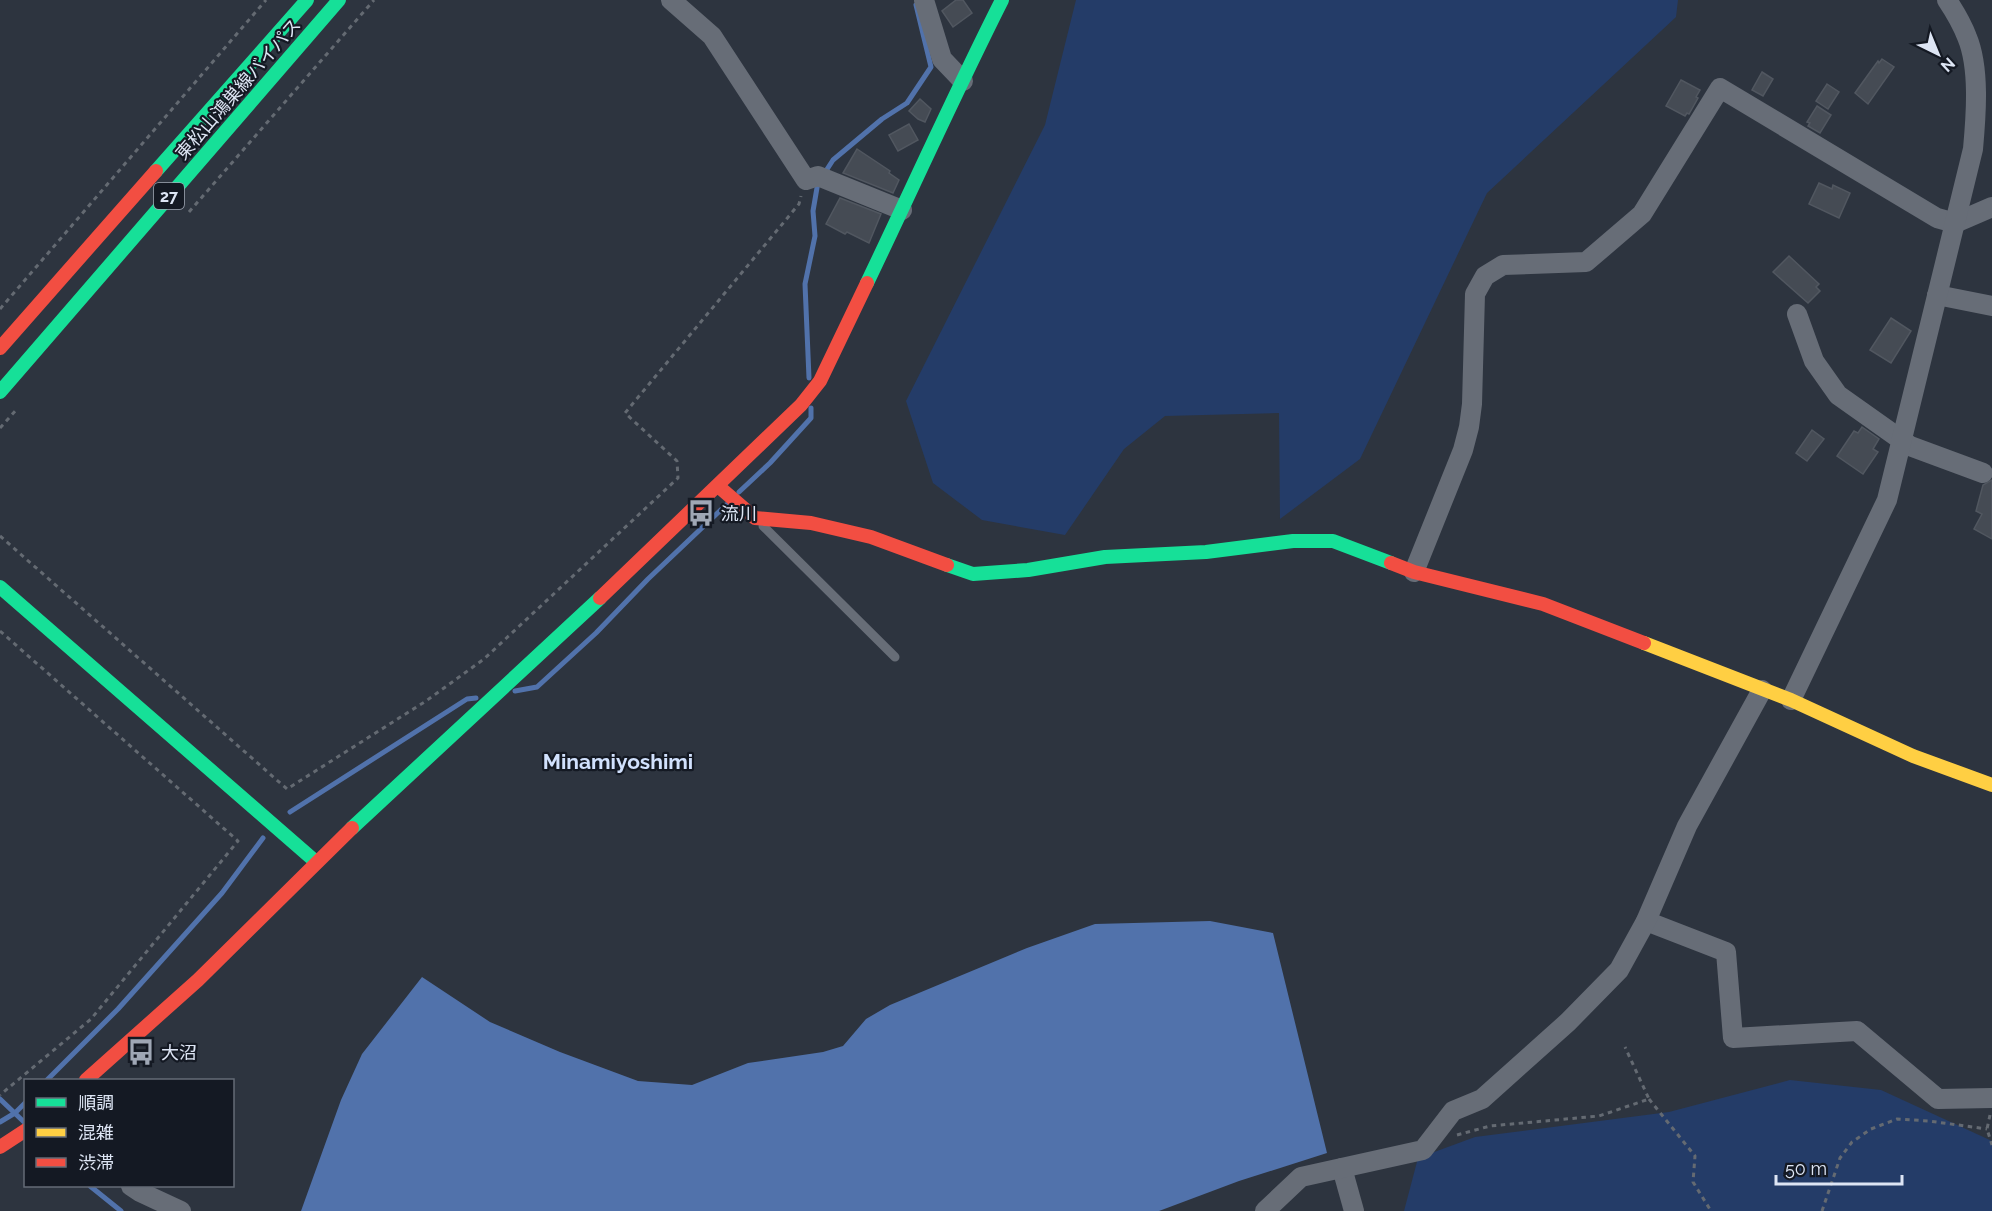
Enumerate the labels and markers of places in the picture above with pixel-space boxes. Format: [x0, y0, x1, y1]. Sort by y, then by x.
bus stop icon: 流川 [686, 498, 716, 528]
place label: 流川 [721, 503, 757, 524]
bus stop icon: 大沼 [126, 1037, 156, 1067]
place label: 大沼 [161, 1042, 197, 1063]

